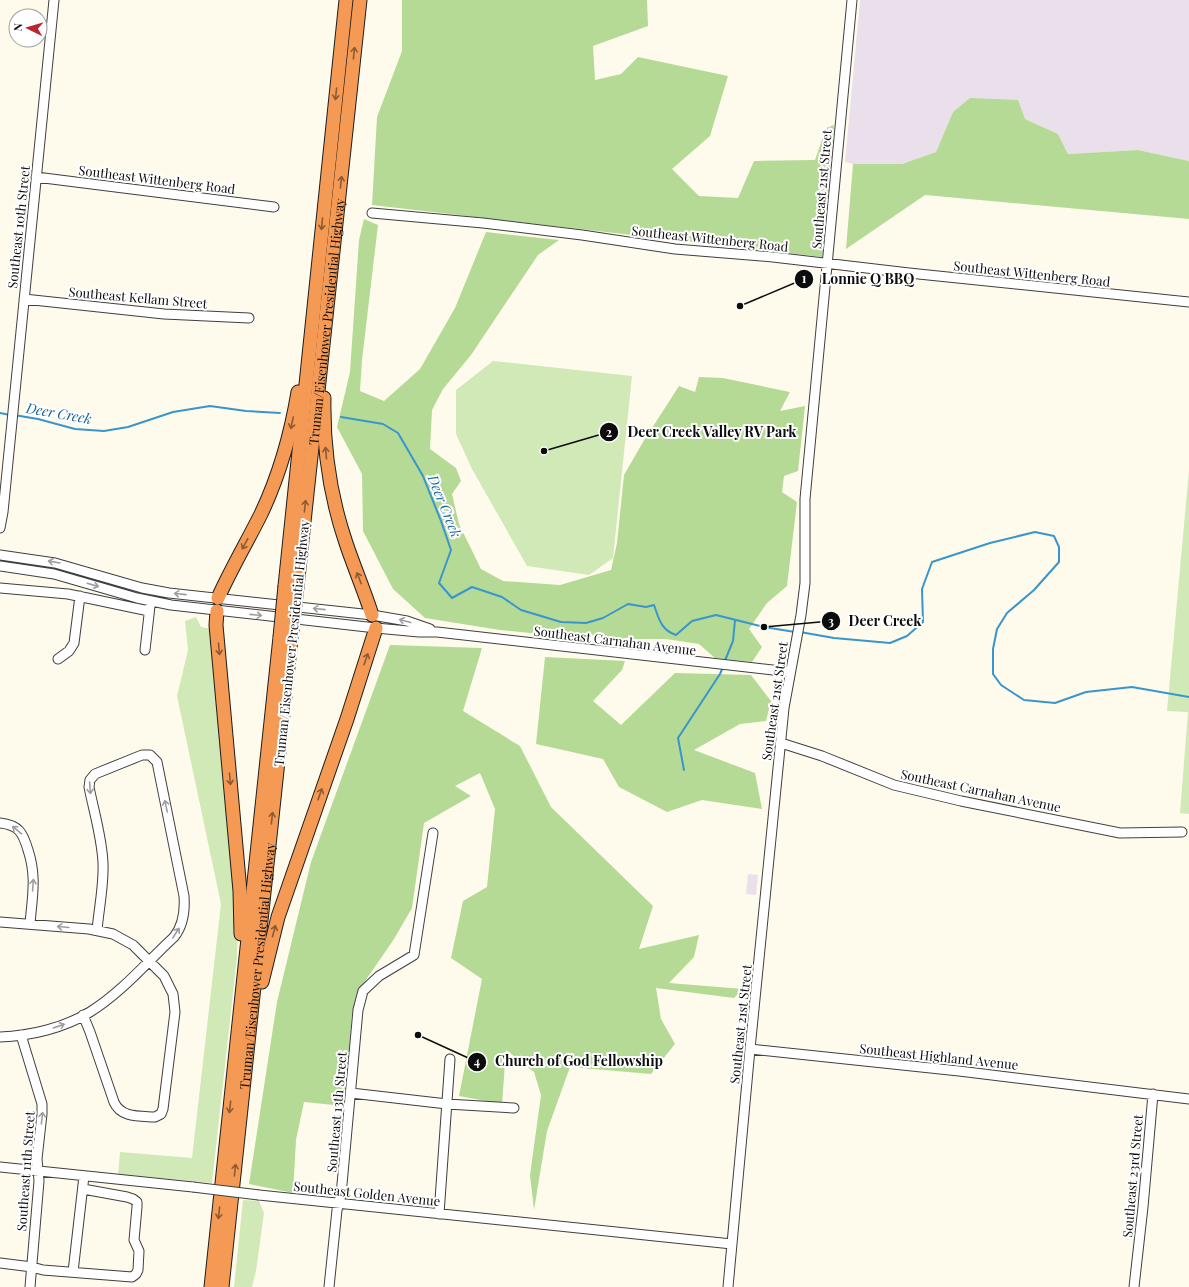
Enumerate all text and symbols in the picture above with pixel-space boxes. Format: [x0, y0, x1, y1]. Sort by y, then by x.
north arrow [8, 8, 48, 48]
text: N [10, 22, 25, 32]
one-way arrow [351, 47, 358, 60]
one-way arrow [332, 88, 340, 101]
street label: Southeast 21st Street [807, 128, 835, 249]
street label: Southeast Wittenberg Road [78, 161, 237, 197]
street label: Southeast 10th Street [3, 164, 33, 289]
one-way arrow [337, 176, 345, 189]
street label: Truman/Eisenhower Presidential Highway [304, 197, 347, 446]
one-way arrow [319, 217, 326, 230]
street label: Southeast Wittenberg Road [631, 221, 790, 255]
street label: Southeast Wittenberg Road [953, 256, 1112, 290]
callout: Lonnie Q BBQ [794, 266, 923, 292]
text: Lonnie Q BBQ [822, 269, 914, 288]
text: 1 [802, 270, 807, 286]
street label: Southeast Kellam Street [68, 282, 208, 312]
water label: Deer Creek [24, 398, 93, 428]
one-way arrow [287, 416, 295, 429]
callout: Deer Creek Valley RV Park [599, 419, 805, 445]
text: Deer Creek Valley RV Park [627, 422, 797, 441]
text: 2 [606, 424, 612, 440]
one-way arrow [323, 447, 330, 460]
water label: Deer Creek [423, 471, 466, 540]
one-way arrow [301, 500, 309, 513]
street label: Truman/Eisenhower Presidential Highway [270, 518, 312, 767]
one-way arrow [241, 537, 248, 549]
one-way arrow [48, 558, 61, 566]
one-way arrow [354, 572, 362, 584]
one-way arrow [86, 582, 99, 589]
one-way arrow [174, 590, 187, 598]
one-way arrow [313, 605, 326, 613]
callout: Deer Creek [821, 608, 930, 634]
one-way arrow [249, 611, 262, 619]
text: Deer Creek [849, 611, 922, 630]
text: 3 [828, 613, 834, 629]
one-way arrow [399, 617, 412, 624]
street label: Southeast Carnahan Avenue [533, 622, 698, 658]
street label: Southeast 21st Street [757, 640, 791, 761]
one-way arrow [215, 643, 222, 656]
one-way arrow [363, 654, 371, 666]
street label: Southeast Carnahan Avenue [899, 765, 1063, 815]
one-way arrow [227, 772, 234, 785]
one-way arrow [87, 781, 94, 794]
one-way arrow [317, 789, 325, 801]
one-way arrow [161, 800, 169, 813]
one-way arrow [269, 812, 276, 825]
one-way arrow [12, 826, 23, 834]
street label: Truman/Eisenhower Presidential Highway [235, 841, 278, 1090]
one-way arrow [30, 879, 37, 892]
one-way arrow [57, 924, 70, 931]
one-way arrow [271, 924, 278, 937]
one-way arrow [172, 927, 180, 938]
street label: Southeast 21st Street [725, 963, 755, 1084]
one-way arrow [53, 1021, 65, 1029]
street label: Southeast Highland Avenue [859, 1039, 1020, 1073]
callout: Church of God Fellowship [467, 1049, 671, 1075]
street label: Southeast 13th Street [322, 1050, 350, 1173]
text: Church of God Fellowship [495, 1051, 663, 1070]
text: 4 [474, 1053, 480, 1069]
one-way arrow [226, 1100, 234, 1113]
street label: Southeast 11th Street [12, 1110, 38, 1232]
one-way arrow [38, 1112, 45, 1125]
street label: Southeast 23rd Street [1118, 1113, 1146, 1238]
one-way arrow [231, 1164, 239, 1177]
street label: Southeast Golden Avenue [293, 1177, 442, 1209]
one-way arrow [215, 1206, 222, 1219]

